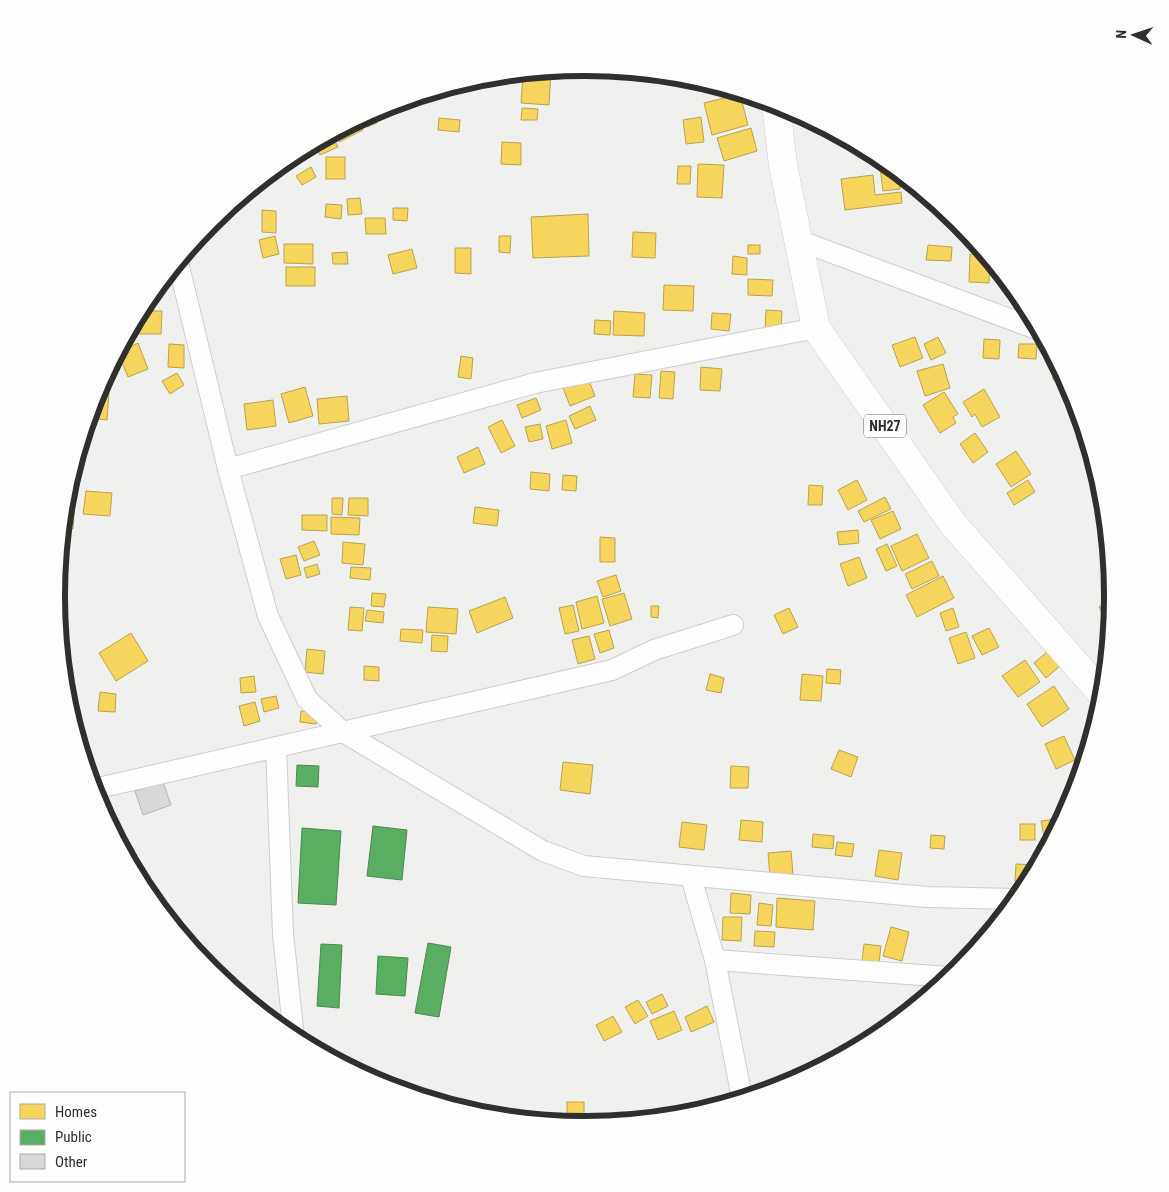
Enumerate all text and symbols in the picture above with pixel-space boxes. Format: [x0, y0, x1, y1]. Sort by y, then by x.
north arrow [1109, 10, 1159, 60]
text: N [1113, 30, 1129, 39]
road number: NH27 [864, 414, 906, 438]
legend [10, 1092, 185, 1182]
text: Homes [55, 1103, 97, 1121]
text: Public [55, 1128, 92, 1146]
text: Other [55, 1153, 88, 1171]

